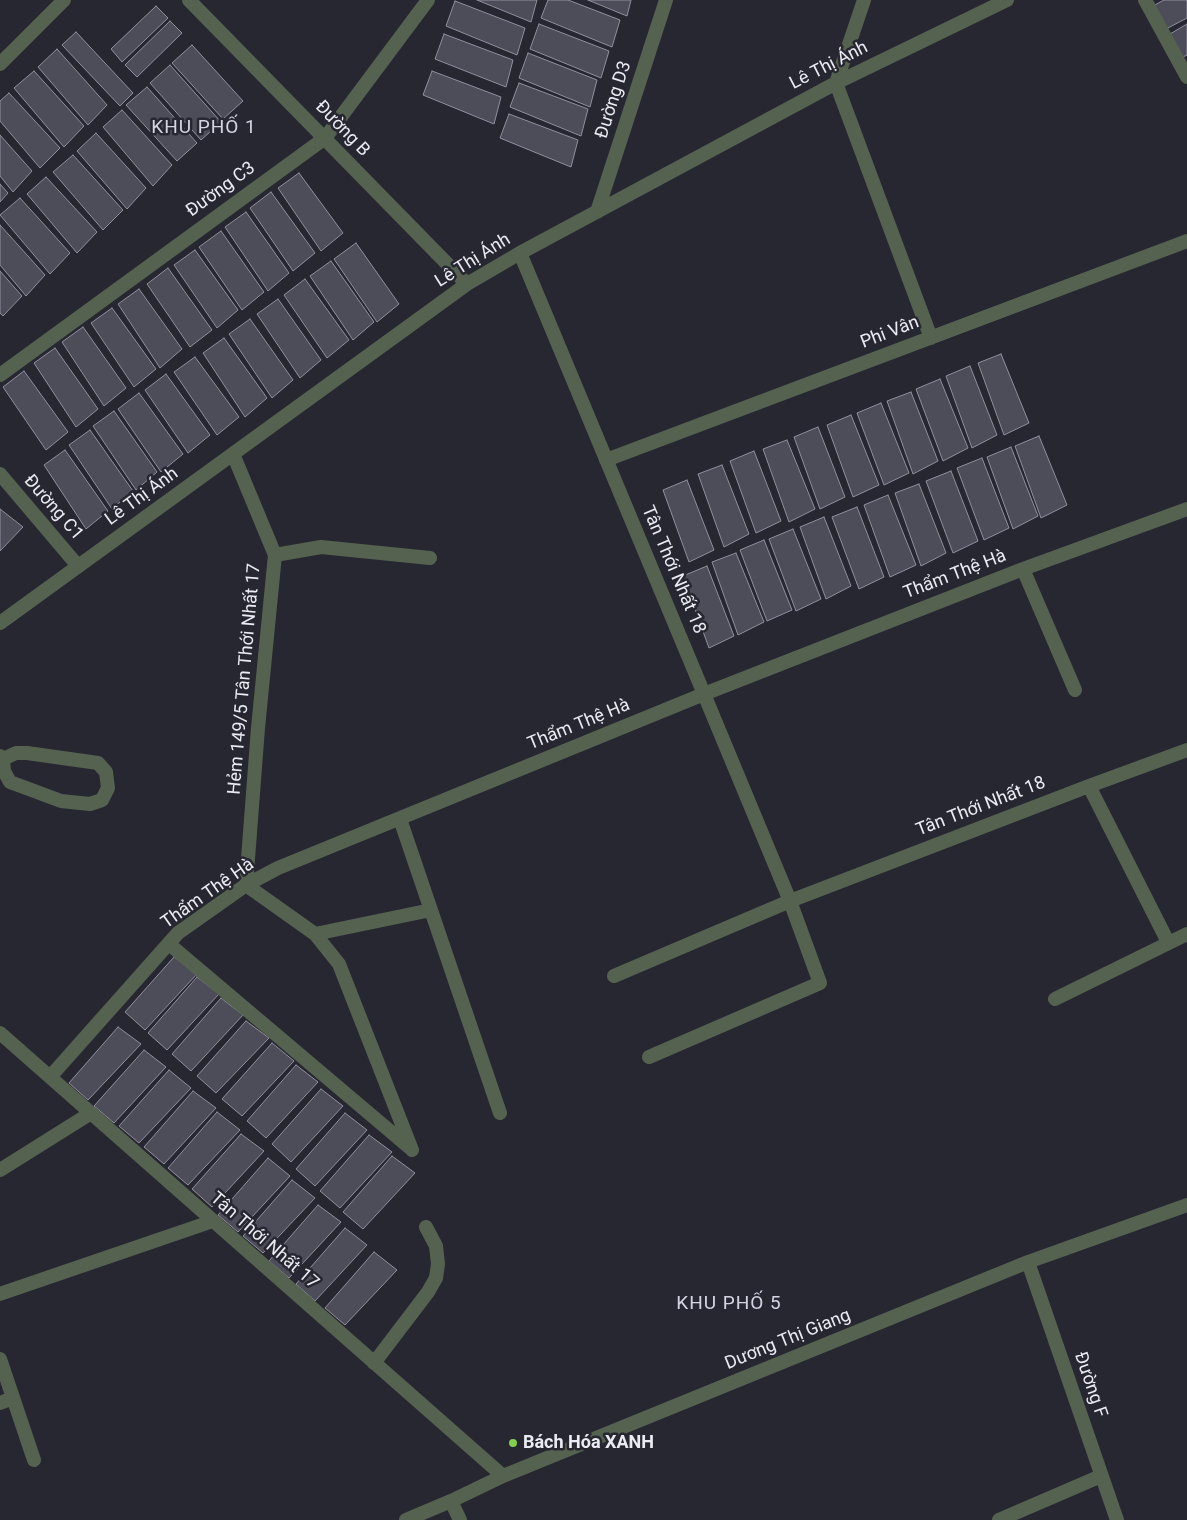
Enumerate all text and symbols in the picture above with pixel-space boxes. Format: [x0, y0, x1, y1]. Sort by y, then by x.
street label: Lê Thị Ánh [786, 37, 872, 95]
street label: Đường D3 [591, 59, 637, 141]
street label: Đường B [310, 97, 374, 161]
district label: KHU PHỐ 1 [150, 117, 258, 139]
street label: Đường C3 [182, 158, 260, 222]
street label: Lê Thị Ánh [431, 229, 515, 293]
street label: Phi Vân [858, 312, 922, 354]
street label: Lê Thị Ánh [101, 463, 183, 531]
street label: Đường C1 [19, 471, 87, 545]
street label: Tân Thới Nhất 18 [636, 503, 710, 637]
street label: Thẩm Thệ Hà [901, 546, 1009, 604]
street label: Hẻm 149/5 Tân Thới Nhất 17 [224, 563, 266, 795]
street label: Thẩm Thệ Hà [525, 695, 633, 755]
street label: Tân Thới Nhất 18 [913, 772, 1049, 842]
street label: Thẩm Thệ Hà [158, 854, 258, 934]
street label: Tân Thới Nhất 17 [205, 1188, 323, 1294]
district label: KHU PHỐ 5 [675, 1293, 783, 1315]
street label: Dương Thị Giang [722, 1305, 854, 1375]
street label: Đường F [1069, 1349, 1111, 1421]
place label: Bách Hóa XANH [523, 1432, 654, 1454]
marker: Bách Hóa XANH [507, 1437, 519, 1449]

